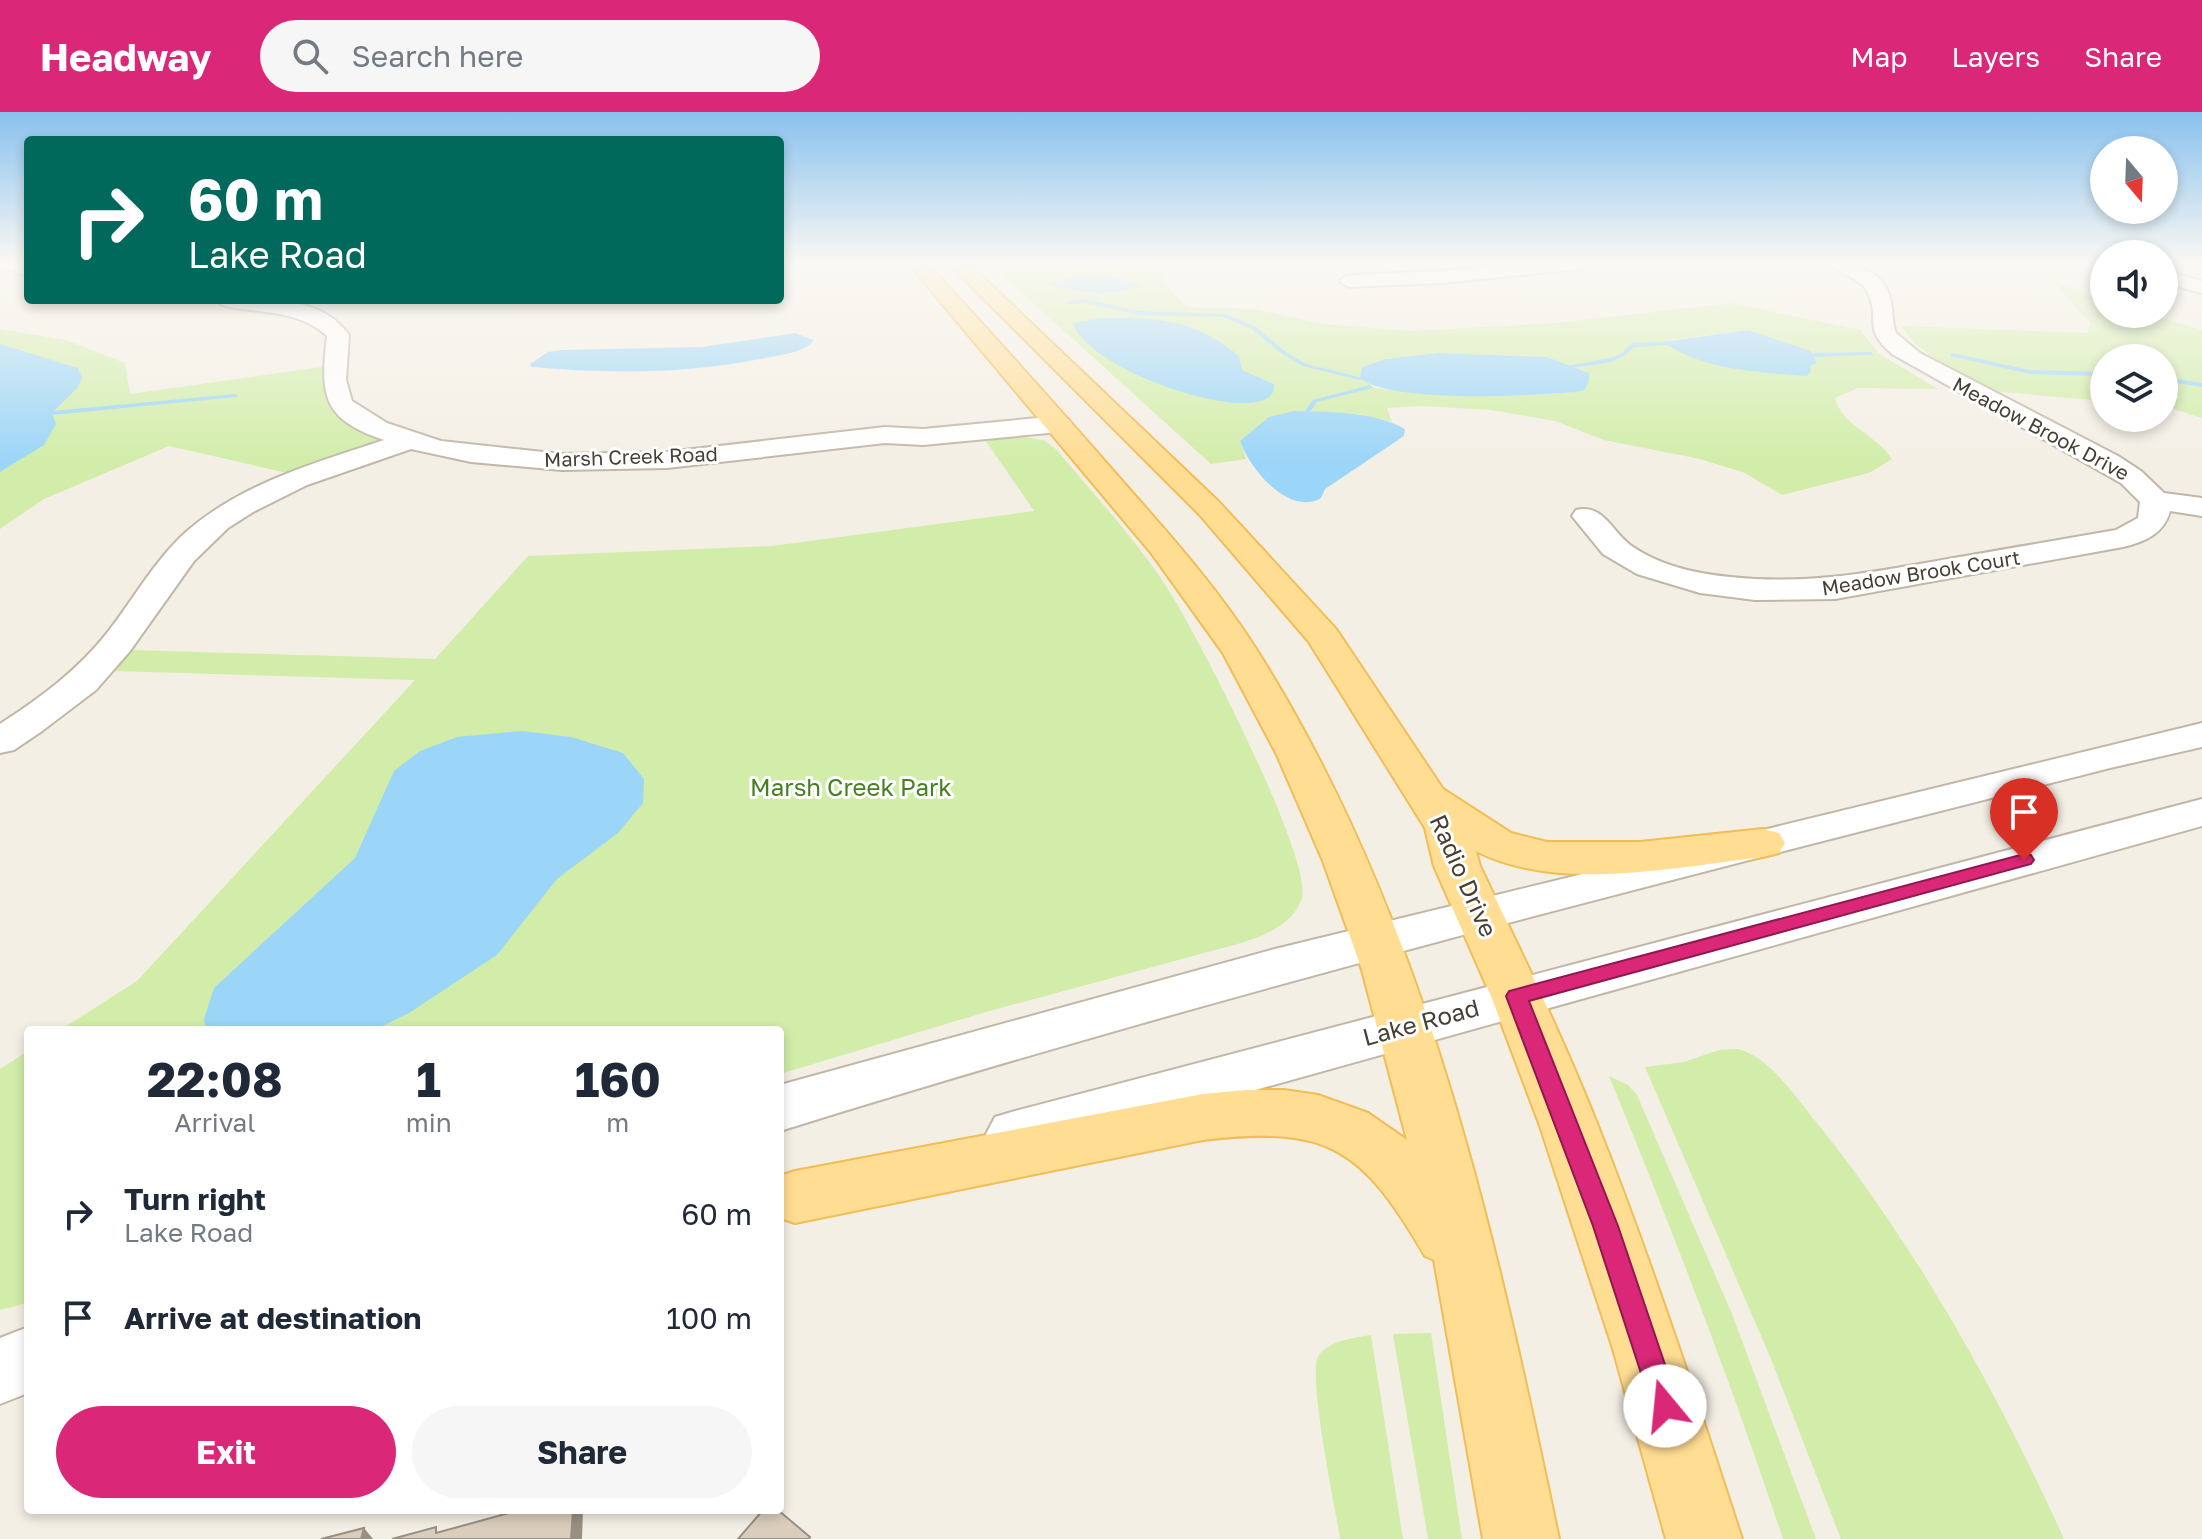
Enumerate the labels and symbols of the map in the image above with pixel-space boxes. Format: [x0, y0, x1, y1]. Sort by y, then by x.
north arrow [2090, 136, 2178, 224]
street label: Meadow Brook Drive [1949, 371, 2134, 485]
street label: Marsh Creek Road [544, 441, 718, 471]
street label: Meadow Brook Court [1820, 544, 2022, 600]
park label: Marsh Creek Park [750, 772, 952, 801]
pin [1990, 778, 2058, 860]
street label: Radio Drive [1425, 810, 1504, 941]
street label: Lake Road [1359, 992, 1482, 1051]
position arrow [1623, 1364, 1707, 1448]

